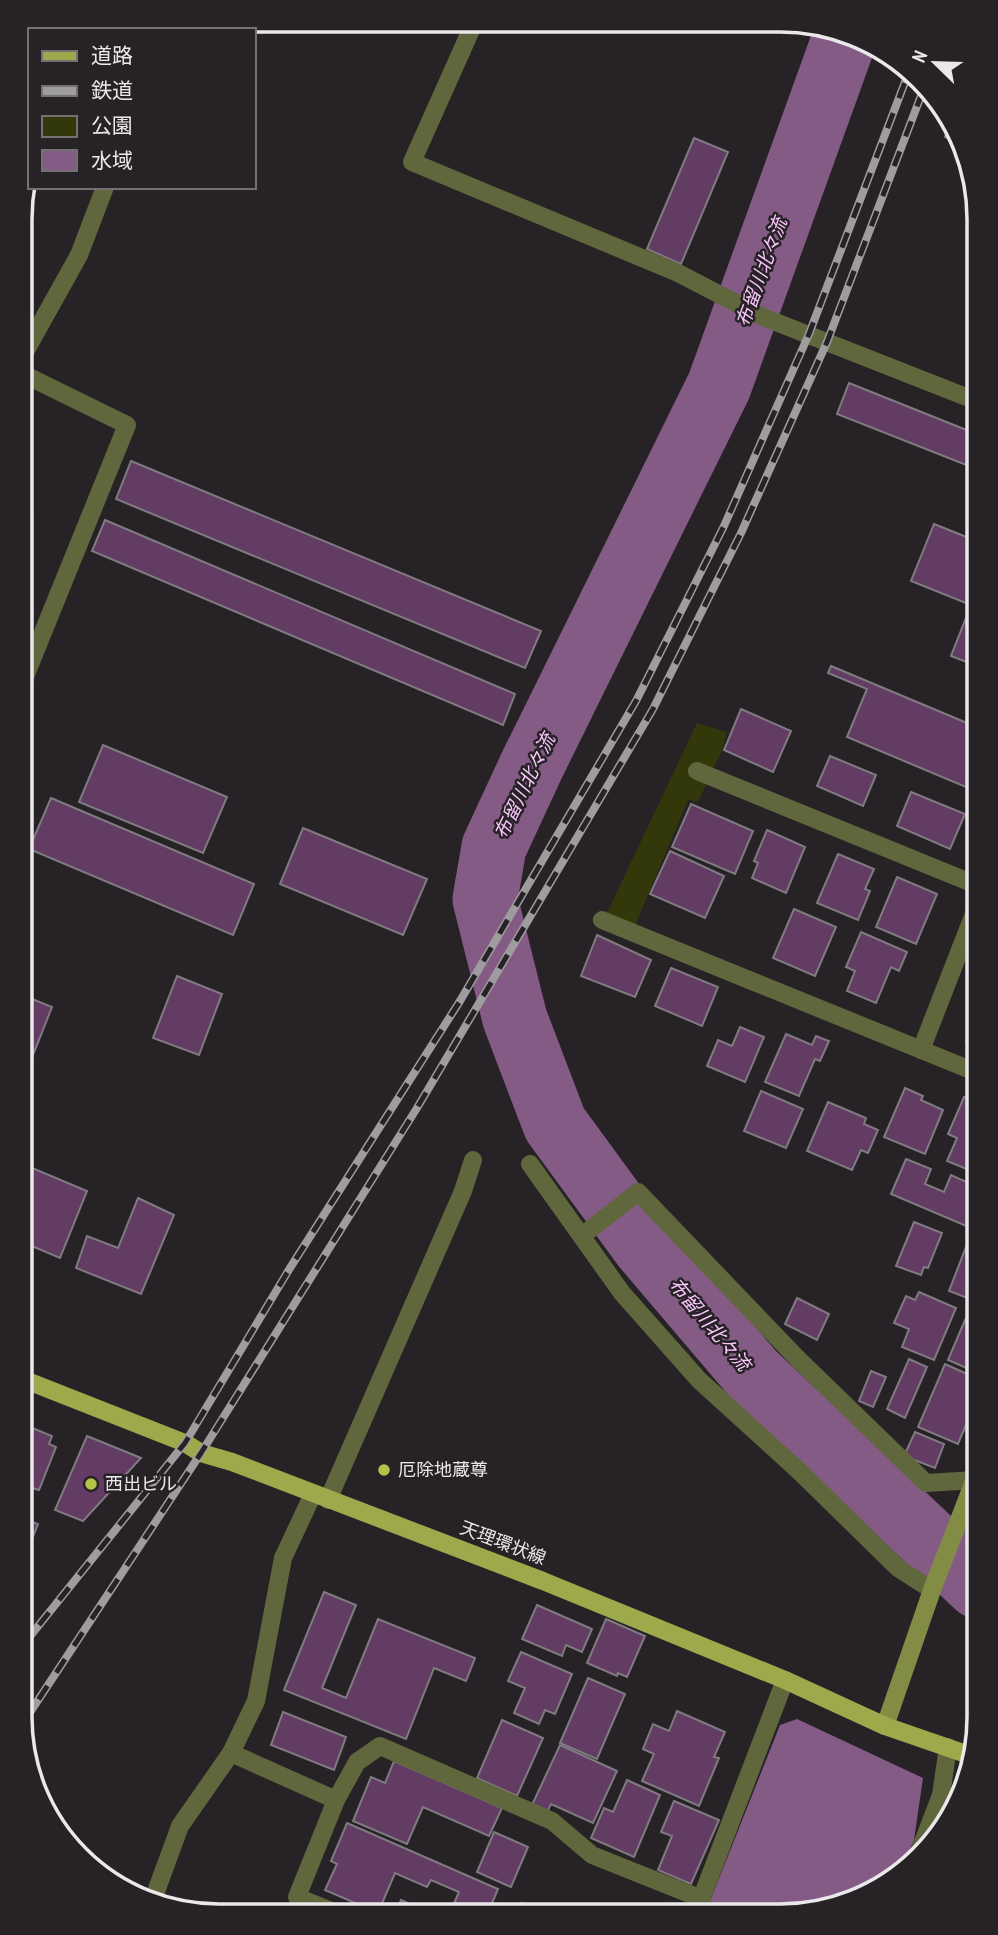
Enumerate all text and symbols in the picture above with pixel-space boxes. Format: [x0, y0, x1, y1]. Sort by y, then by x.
legend [28, 28, 256, 189]
north arrow [900, 28, 970, 98]
text: 道路 [91, 42, 133, 69]
text: N [906, 47, 932, 66]
text: 鉄道 [91, 77, 133, 104]
text: 公園 [91, 112, 133, 139]
text: 水域 [91, 147, 133, 174]
water label: 布留川北々流 [730, 212, 793, 330]
water label: 布留川北々流 [488, 727, 561, 842]
water label: 布留川北々流 [664, 1273, 758, 1378]
place label: 厄除地蔵尊 [398, 1458, 488, 1481]
marker: 厄除地蔵尊 [376, 1462, 392, 1478]
place label: 西出ビル [105, 1472, 177, 1495]
marker: 西出ビル [83, 1476, 99, 1492]
street label: 天理環状線 [457, 1516, 549, 1569]

